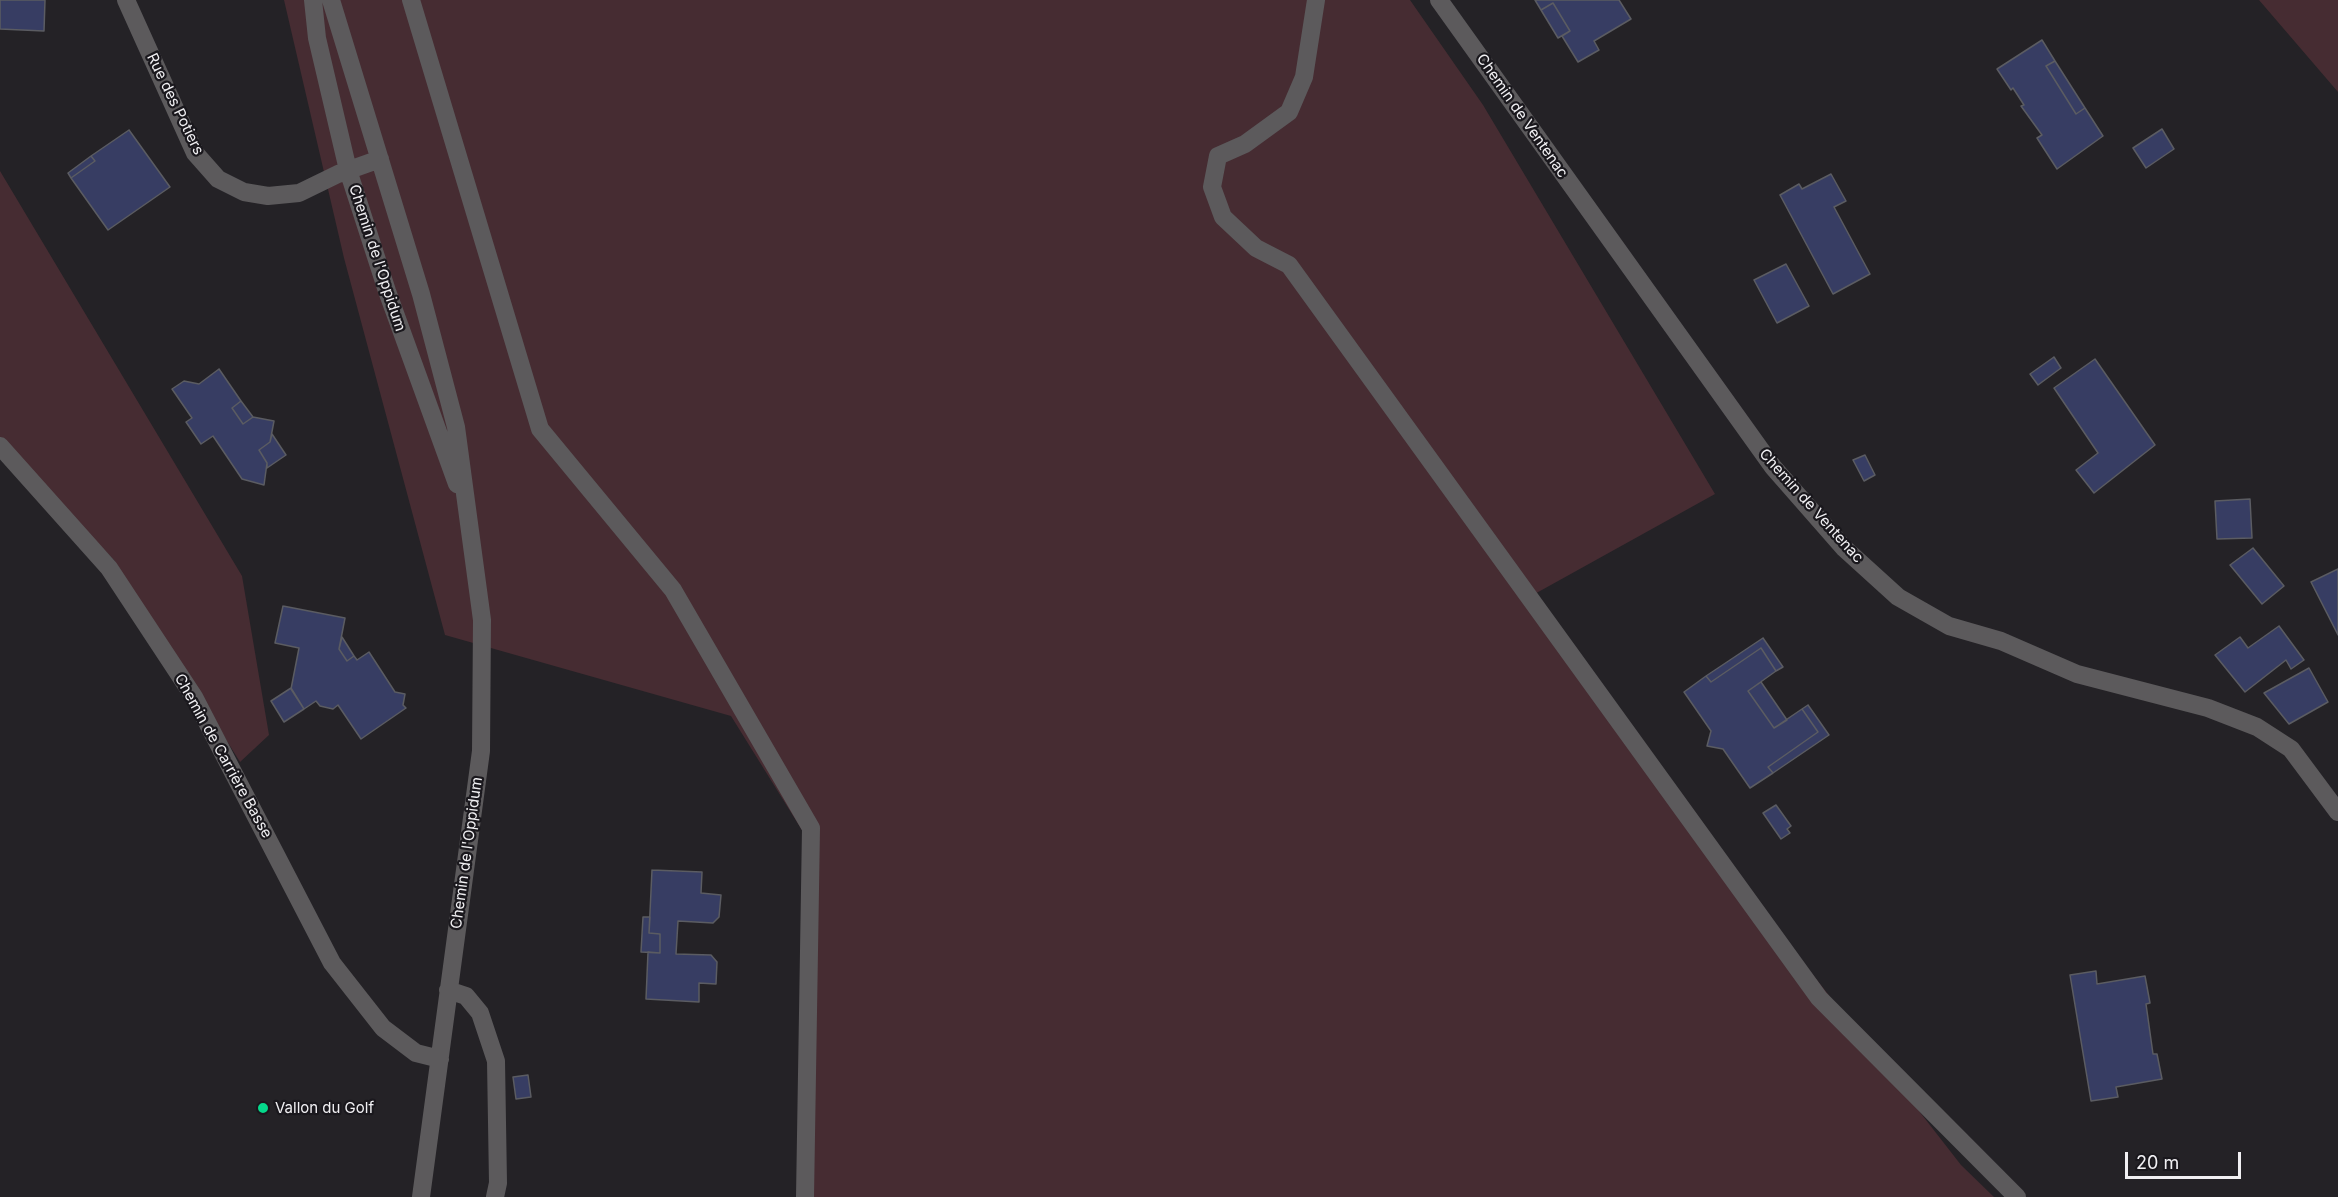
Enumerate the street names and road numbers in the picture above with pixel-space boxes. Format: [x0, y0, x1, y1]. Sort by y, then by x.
street label: Rue des Potiers [143, 50, 207, 158]
street label: Chemin de Ventenac [1472, 51, 1572, 181]
street label: Chemin de l'Oppidum [345, 182, 409, 334]
street label: Chemin de Ventenac [1755, 445, 1867, 567]
street label: Chemin de Carrière Basse [170, 671, 276, 841]
street label: Chemin de l'Oppidum [447, 776, 487, 930]

